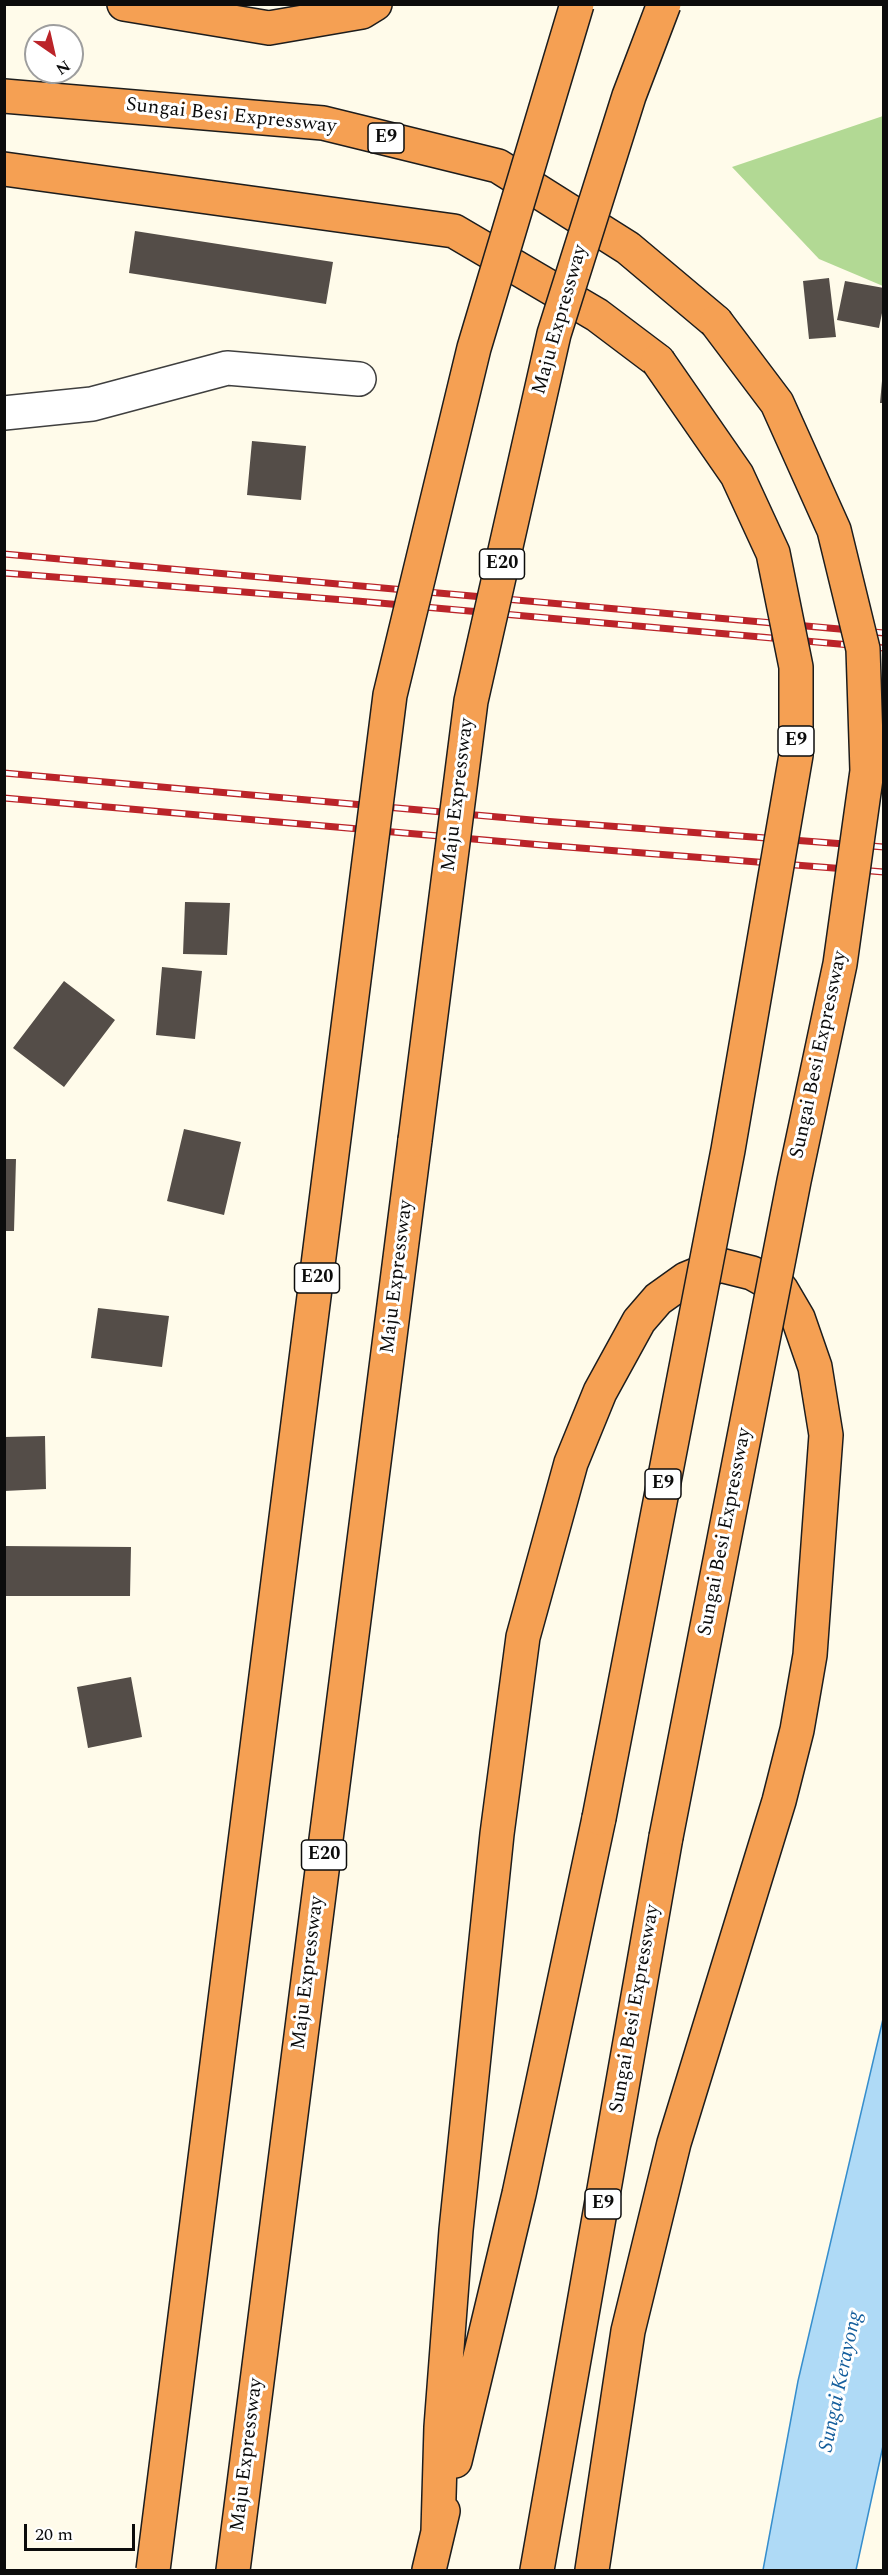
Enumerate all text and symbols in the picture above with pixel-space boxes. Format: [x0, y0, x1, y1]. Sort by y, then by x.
north arrow [24, 24, 84, 84]
text: N [51, 54, 75, 81]
street label: Sungai Besi Expressway [125, 94, 337, 140]
road number: E9 [368, 123, 404, 153]
street label: Maju Expressway [528, 242, 594, 398]
road number: E20 [480, 549, 524, 579]
street label: Maju Expressway [438, 717, 480, 873]
road number: E9 [778, 726, 814, 756]
street label: Sungai Besi Expressway [786, 949, 854, 1161]
street label: Maju Expressway [377, 1199, 419, 1355]
road number: E20 [294, 1263, 340, 1293]
street label: Sungai Besi Expressway [694, 1426, 758, 1638]
road number: E9 [645, 1469, 681, 1499]
road number: E20 [302, 1840, 346, 1870]
street label: Maju Expressway [288, 1895, 330, 2051]
street label: Sungai Besi Expressway [606, 1903, 666, 2115]
road number: E9 [585, 2189, 621, 2219]
water label: Sungai Kerayong [815, 2310, 869, 2454]
street label: Maju Expressway [227, 2377, 269, 2533]
scale bar [27, 2512, 138, 2550]
text: 20 m [35, 2521, 73, 2548]

